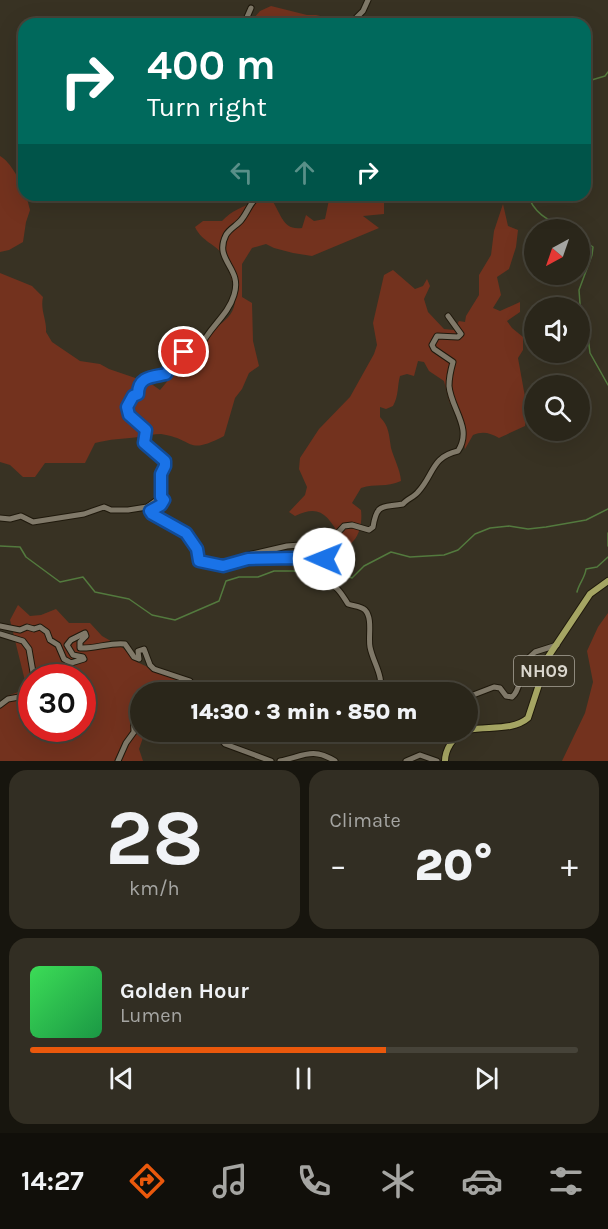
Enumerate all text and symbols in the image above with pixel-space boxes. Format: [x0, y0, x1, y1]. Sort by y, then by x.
text: 400 m [147, 40, 276, 90]
icon: right [48, 42, 126, 120]
text: Turn right [147, 91, 267, 123]
icon: left [225, 156, 258, 189]
icon: ahead [288, 156, 321, 189]
icon: right [351, 156, 384, 189]
north arrow [524, 219, 590, 285]
map controls [524, 219, 590, 441]
button: sound [524, 297, 590, 363]
pin [158, 326, 209, 377]
icon: arrive [167, 335, 200, 368]
button: search [524, 375, 590, 441]
position arrow [292, 527, 356, 591]
road number: NH09 [514, 656, 574, 686]
speed limit sign: 30 [18, 664, 96, 742]
text: 14:30 · 3 min · 850 m [190, 699, 418, 725]
text: 28 [105, 792, 203, 884]
text: Climate [330, 809, 401, 832]
text: 20° [415, 839, 493, 891]
text: − [330, 846, 347, 884]
text: + [561, 846, 578, 884]
text: km/h [129, 877, 180, 900]
text: Golden Hour [120, 978, 249, 1004]
text: Lumen [120, 1004, 183, 1027]
icon: previous [105, 1062, 138, 1095]
icon: pause [287, 1062, 320, 1095]
icon: next [470, 1062, 503, 1095]
icon: directions [126, 1160, 168, 1202]
icon: music [209, 1160, 251, 1202]
icon: phone [293, 1160, 335, 1202]
icon: climate [377, 1160, 419, 1202]
icon: car [461, 1160, 503, 1202]
icon: filters [545, 1160, 587, 1202]
text: 14:27 [21, 1165, 84, 1197]

